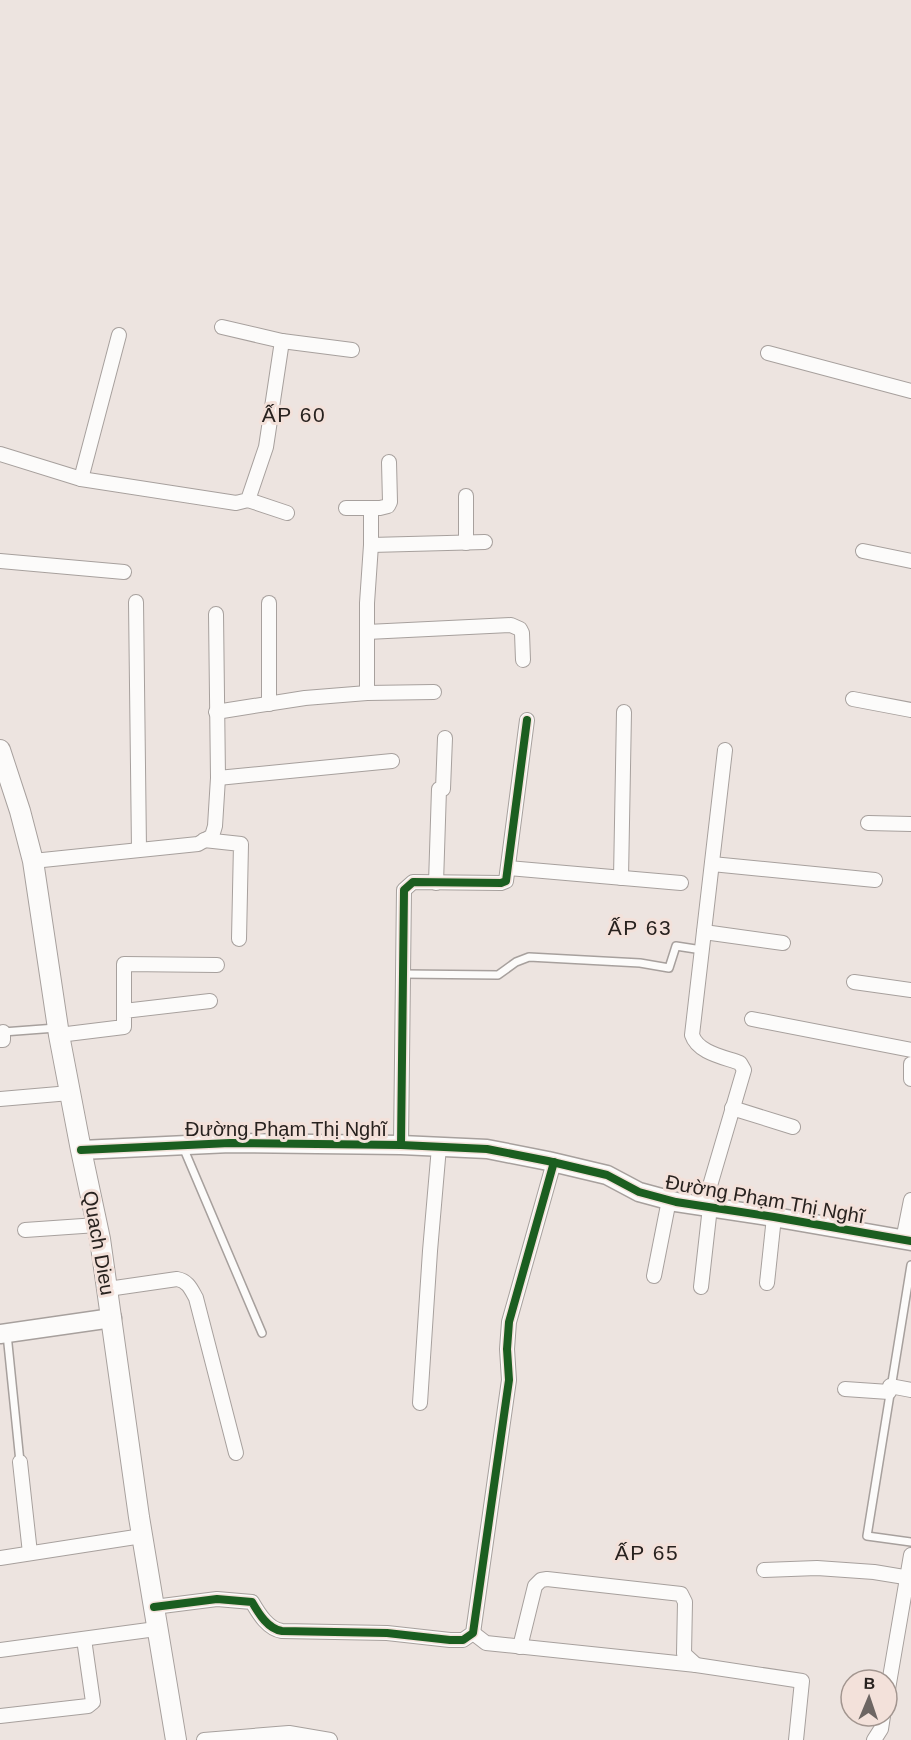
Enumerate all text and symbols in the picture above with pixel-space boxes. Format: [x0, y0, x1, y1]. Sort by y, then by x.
district label: ẤP 60 [262, 403, 326, 426]
district label: ẤP 63 [608, 916, 672, 939]
street label: Đường Phạm Thị Nghĩ [185, 1118, 388, 1140]
street label: Đường Phạm Thị Nghĩ [664, 1171, 868, 1228]
street label: Quach Dieu [79, 1189, 119, 1297]
district label: ẤP 65 [615, 1541, 679, 1564]
north arrow [839, 1668, 899, 1728]
text: B [863, 1675, 876, 1692]

